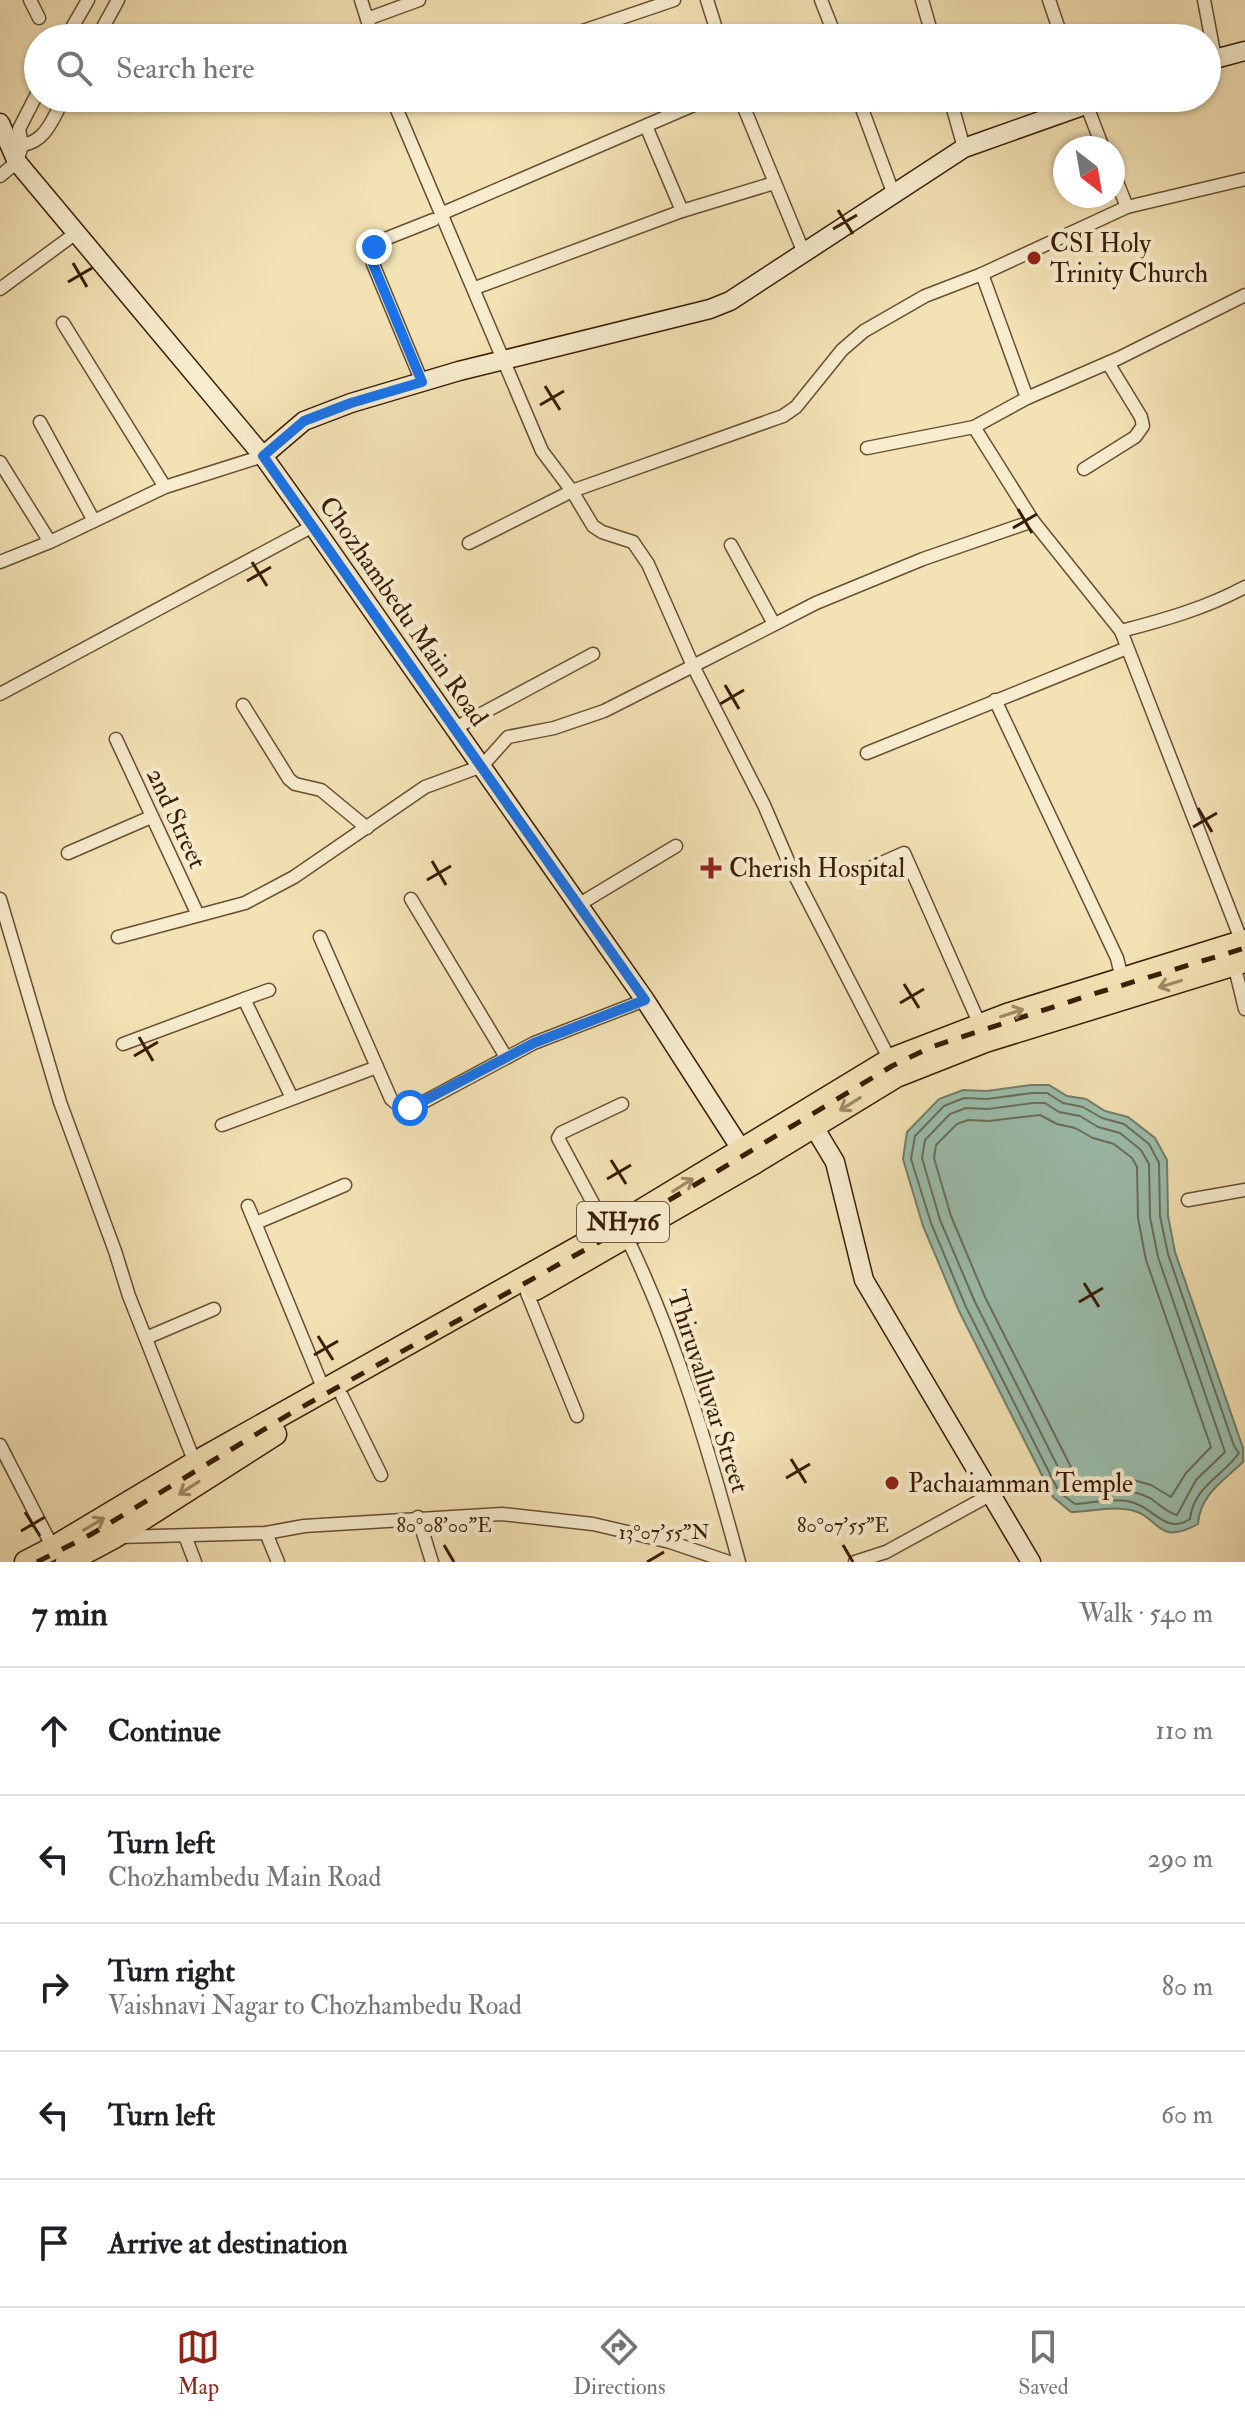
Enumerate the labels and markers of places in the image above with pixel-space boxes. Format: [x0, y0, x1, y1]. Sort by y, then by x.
place label: CSI Holy Trinity Church [1050, 228, 1209, 290]
marker: CSI Holy Trinity Church [1025, 249, 1043, 267]
place label: Cherish Hospital [729, 853, 905, 886]
marker: Cherish Hospital [700, 857, 722, 879]
place label: Pachaiamman Temple [908, 1468, 1133, 1501]
marker: Pachaiamman Temple [883, 1474, 901, 1492]

